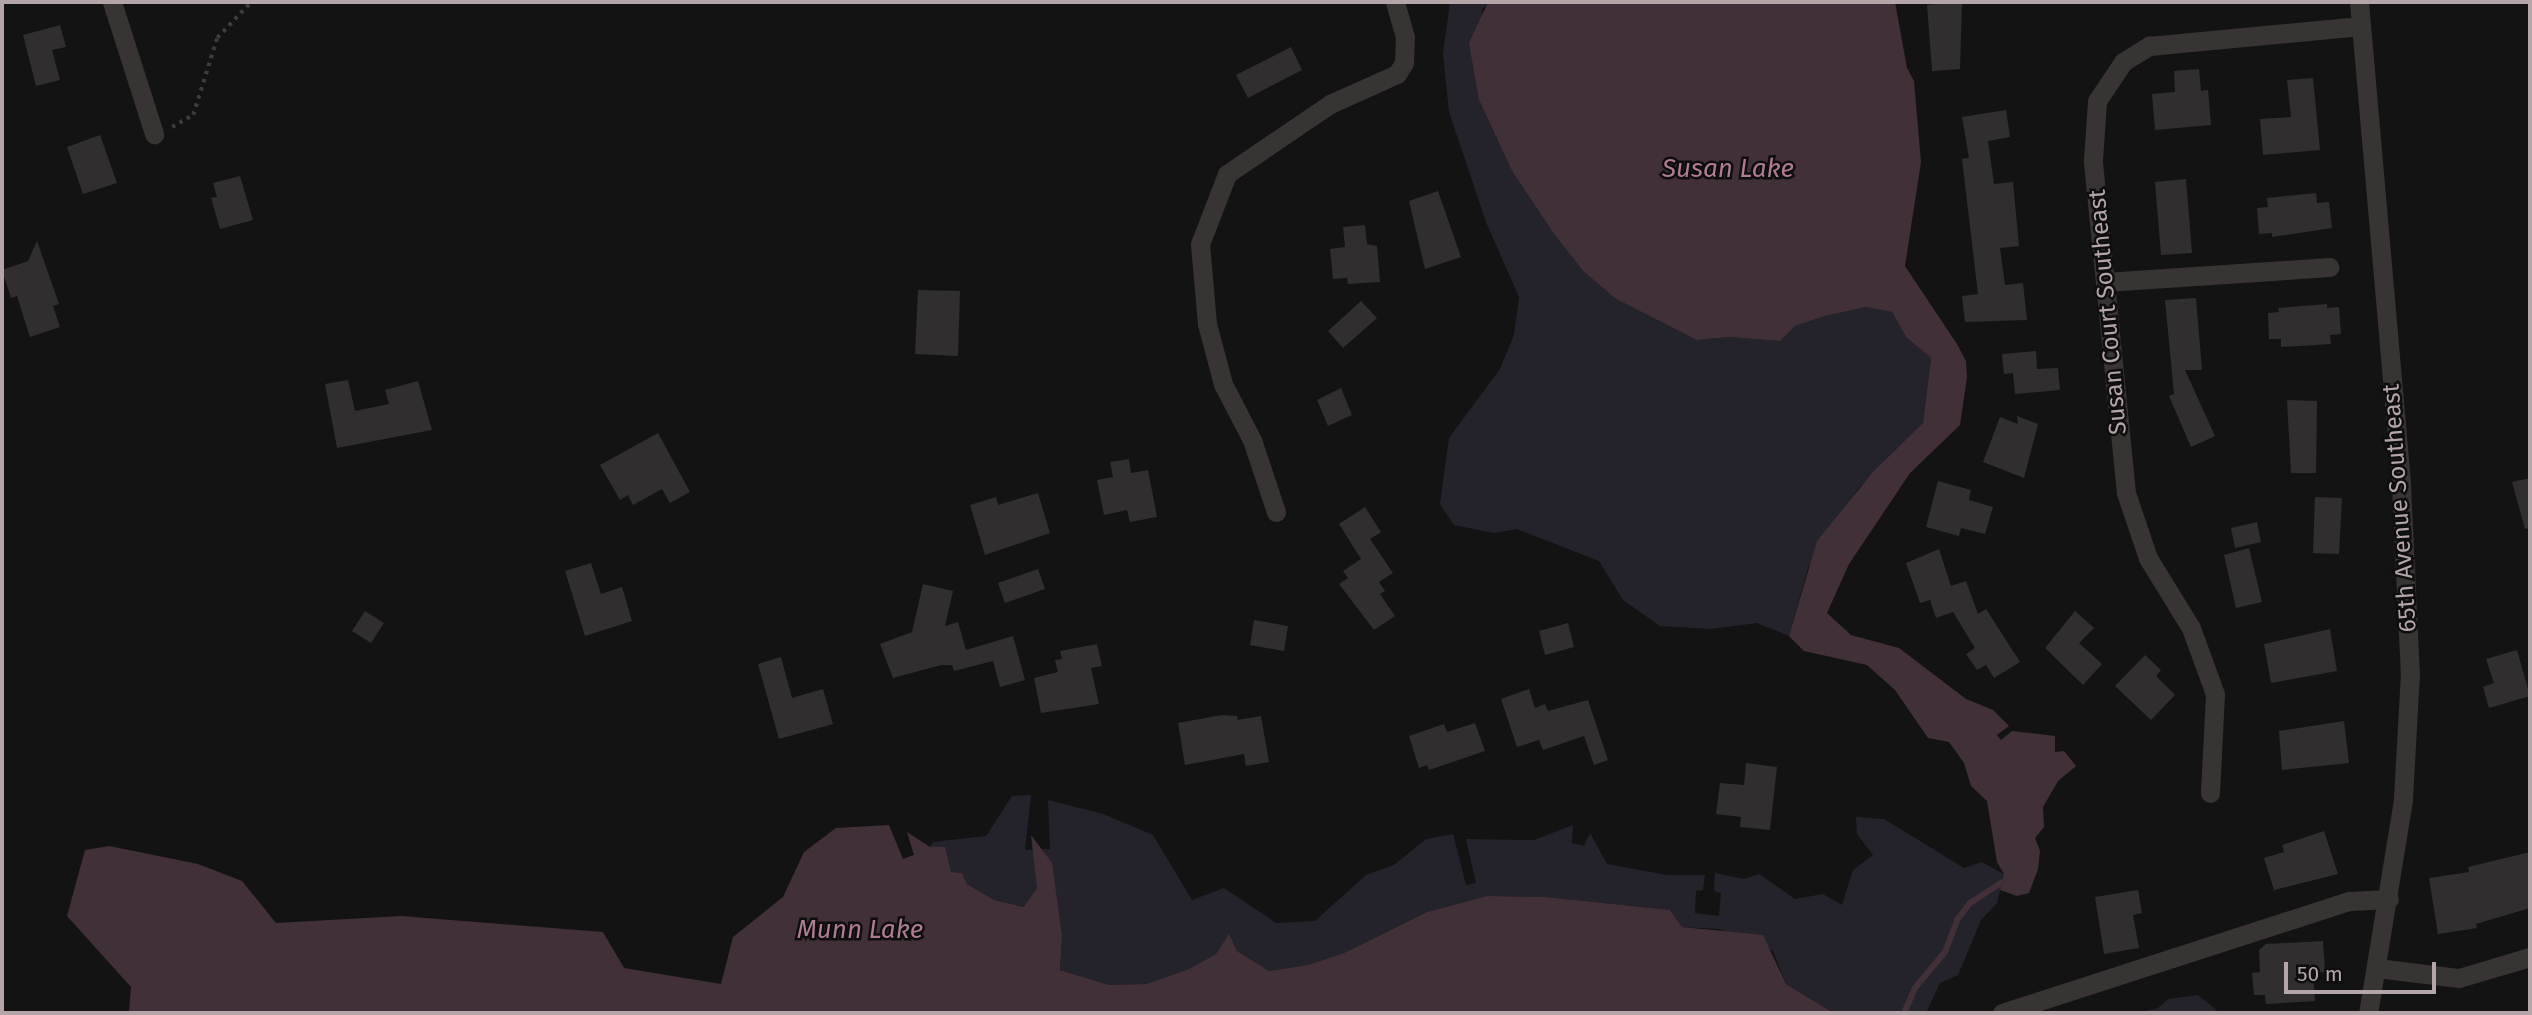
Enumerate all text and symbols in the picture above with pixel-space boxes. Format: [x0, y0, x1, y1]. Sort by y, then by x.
water label: Susan Lake [1662, 153, 1794, 185]
street label: Susan Court Southeast [2083, 188, 2133, 436]
street label: 65th Avenue Southeast [2377, 383, 2423, 633]
water label: Munn Lake [797, 914, 923, 946]
scale bar [2287, 948, 2439, 992]
text: 50 m [2297, 961, 2343, 987]

